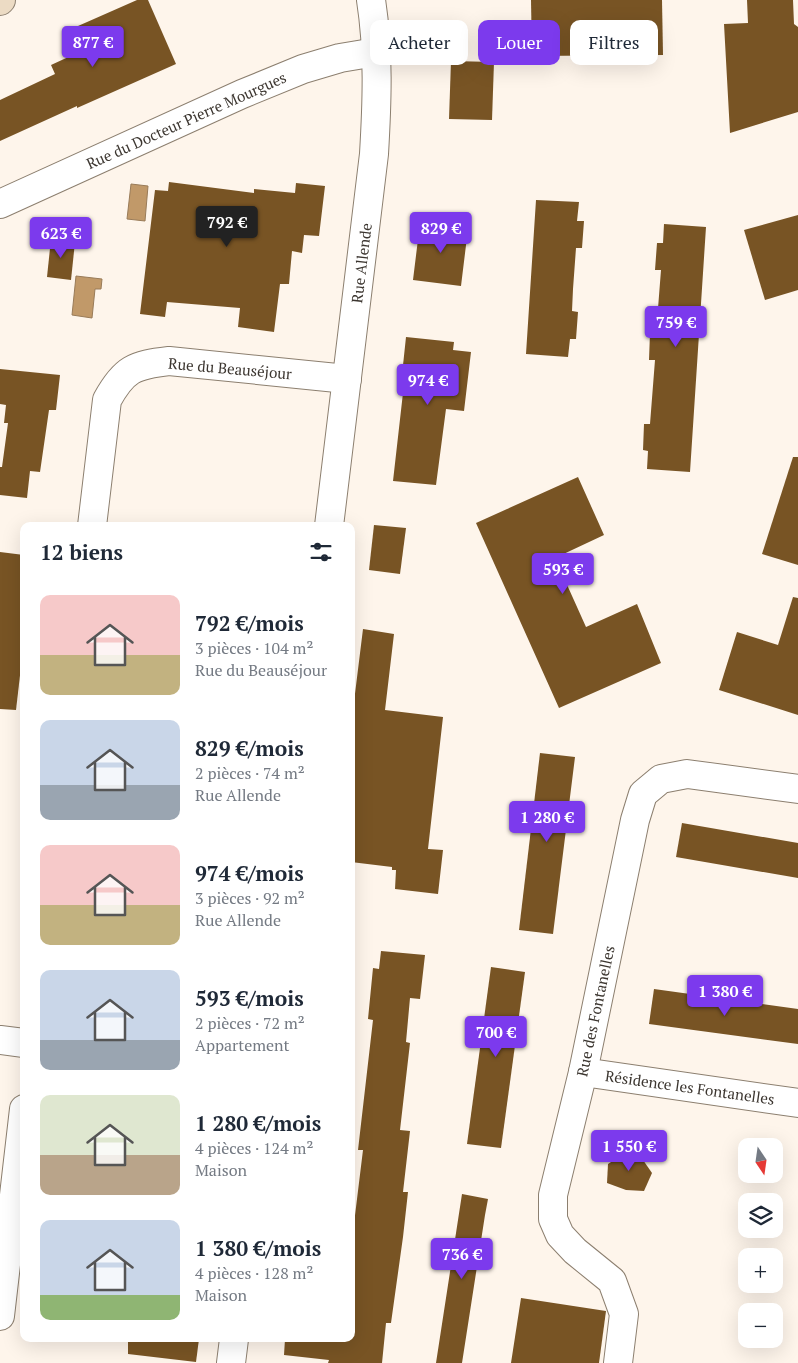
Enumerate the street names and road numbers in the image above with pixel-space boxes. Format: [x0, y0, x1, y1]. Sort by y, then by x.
street label: Rue du Docteur Pierre Mourgues [83, 67, 289, 173]
street label: Rue Allende [346, 222, 376, 304]
street label: Rue du Beauséjour [167, 353, 293, 383]
street label: Rue des Fontanelles [571, 944, 619, 1078]
street label: Résidence les Fontanelles [604, 1065, 776, 1109]

